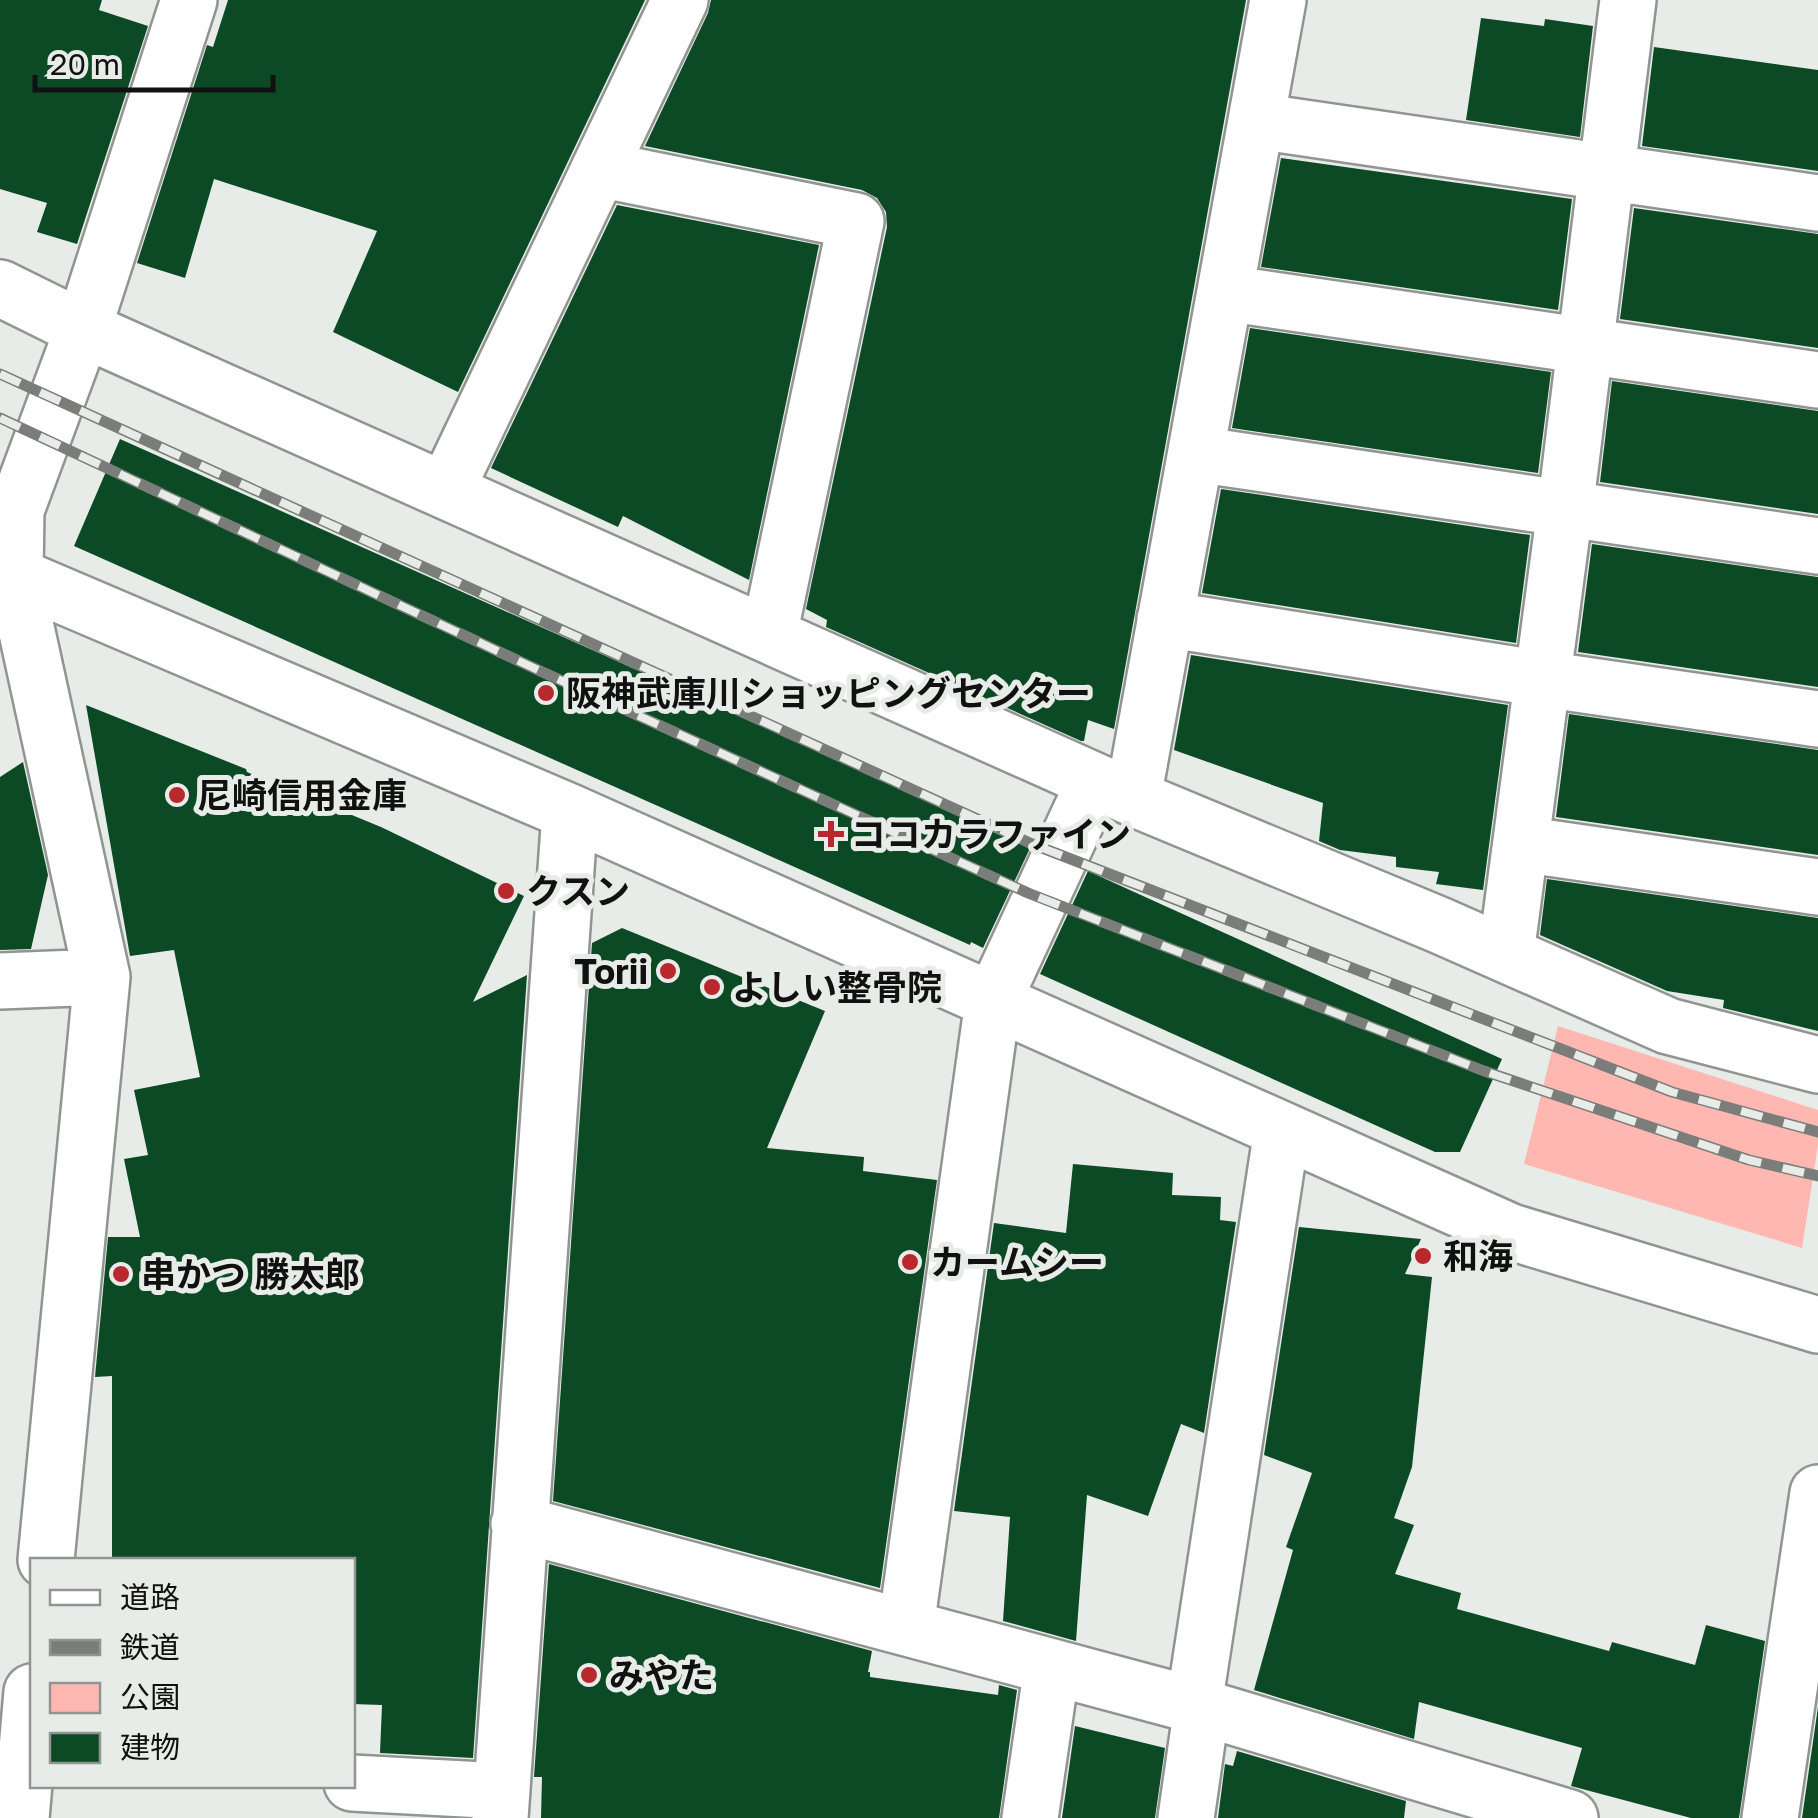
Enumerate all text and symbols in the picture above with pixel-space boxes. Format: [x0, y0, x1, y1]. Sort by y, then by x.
scale bar [35, 30, 272, 92]
text: 20 m [50, 46, 120, 82]
place label: 阪神武庫川ショッピングセンター [566, 672, 1091, 714]
marker: 阪神武庫川ショッピングセンター [535, 682, 557, 704]
place label: 尼崎信用金庫 [197, 774, 407, 816]
marker: 尼崎信用金庫 [166, 784, 188, 806]
place label: ココカラファイン [851, 813, 1131, 855]
marker: ココカラファイン [820, 823, 842, 845]
place label: クスン [526, 870, 630, 912]
marker: クスン [495, 880, 517, 902]
place label: Torii [574, 950, 648, 992]
marker: Torii [657, 960, 679, 982]
place label: よしい整骨院 [732, 966, 942, 1008]
marker: よしい整骨院 [701, 976, 723, 998]
place label: 和海 [1443, 1235, 1513, 1277]
place label: カームシー [930, 1241, 1104, 1283]
marker: 和海 [1412, 1245, 1434, 1267]
marker: カームシー [899, 1251, 921, 1273]
place label: 串かつ 勝太郎 [141, 1253, 360, 1295]
marker: 串かつ 勝太郎 [110, 1263, 132, 1285]
legend [30, 1558, 355, 1788]
text: 道路 [120, 1579, 180, 1615]
text: 鉄道 [120, 1629, 180, 1665]
place label: みやた [609, 1654, 714, 1696]
marker: みやた [578, 1664, 600, 1686]
text: 公園 [120, 1679, 180, 1715]
text: 建物 [120, 1729, 180, 1765]

